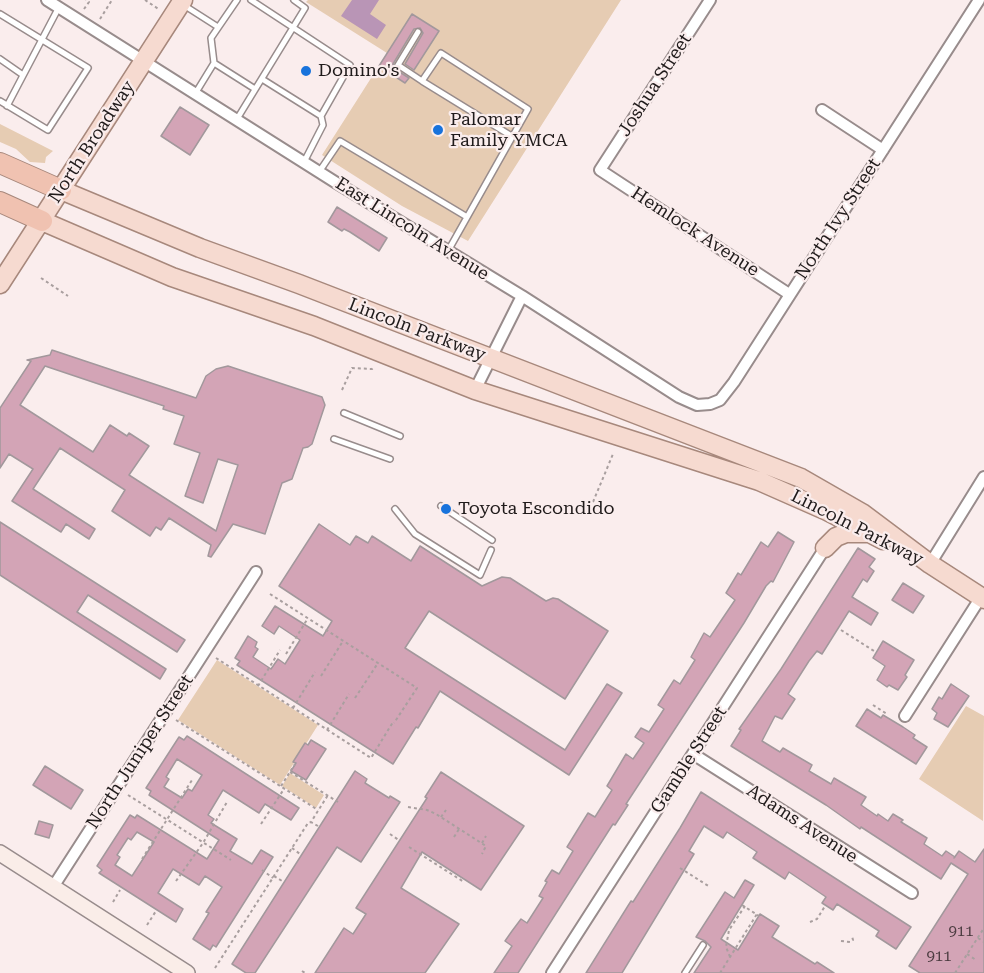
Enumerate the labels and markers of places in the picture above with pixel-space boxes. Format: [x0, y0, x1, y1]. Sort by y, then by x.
place label: Domino's [318, 60, 399, 82]
marker: Domino's [299, 64, 313, 78]
place label: Palomar Family YMCA [450, 109, 568, 152]
marker: Palomar Family YMCA [431, 123, 445, 137]
place label: Toyota Escondido [458, 498, 615, 520]
marker: Toyota Escondido [439, 502, 453, 516]

